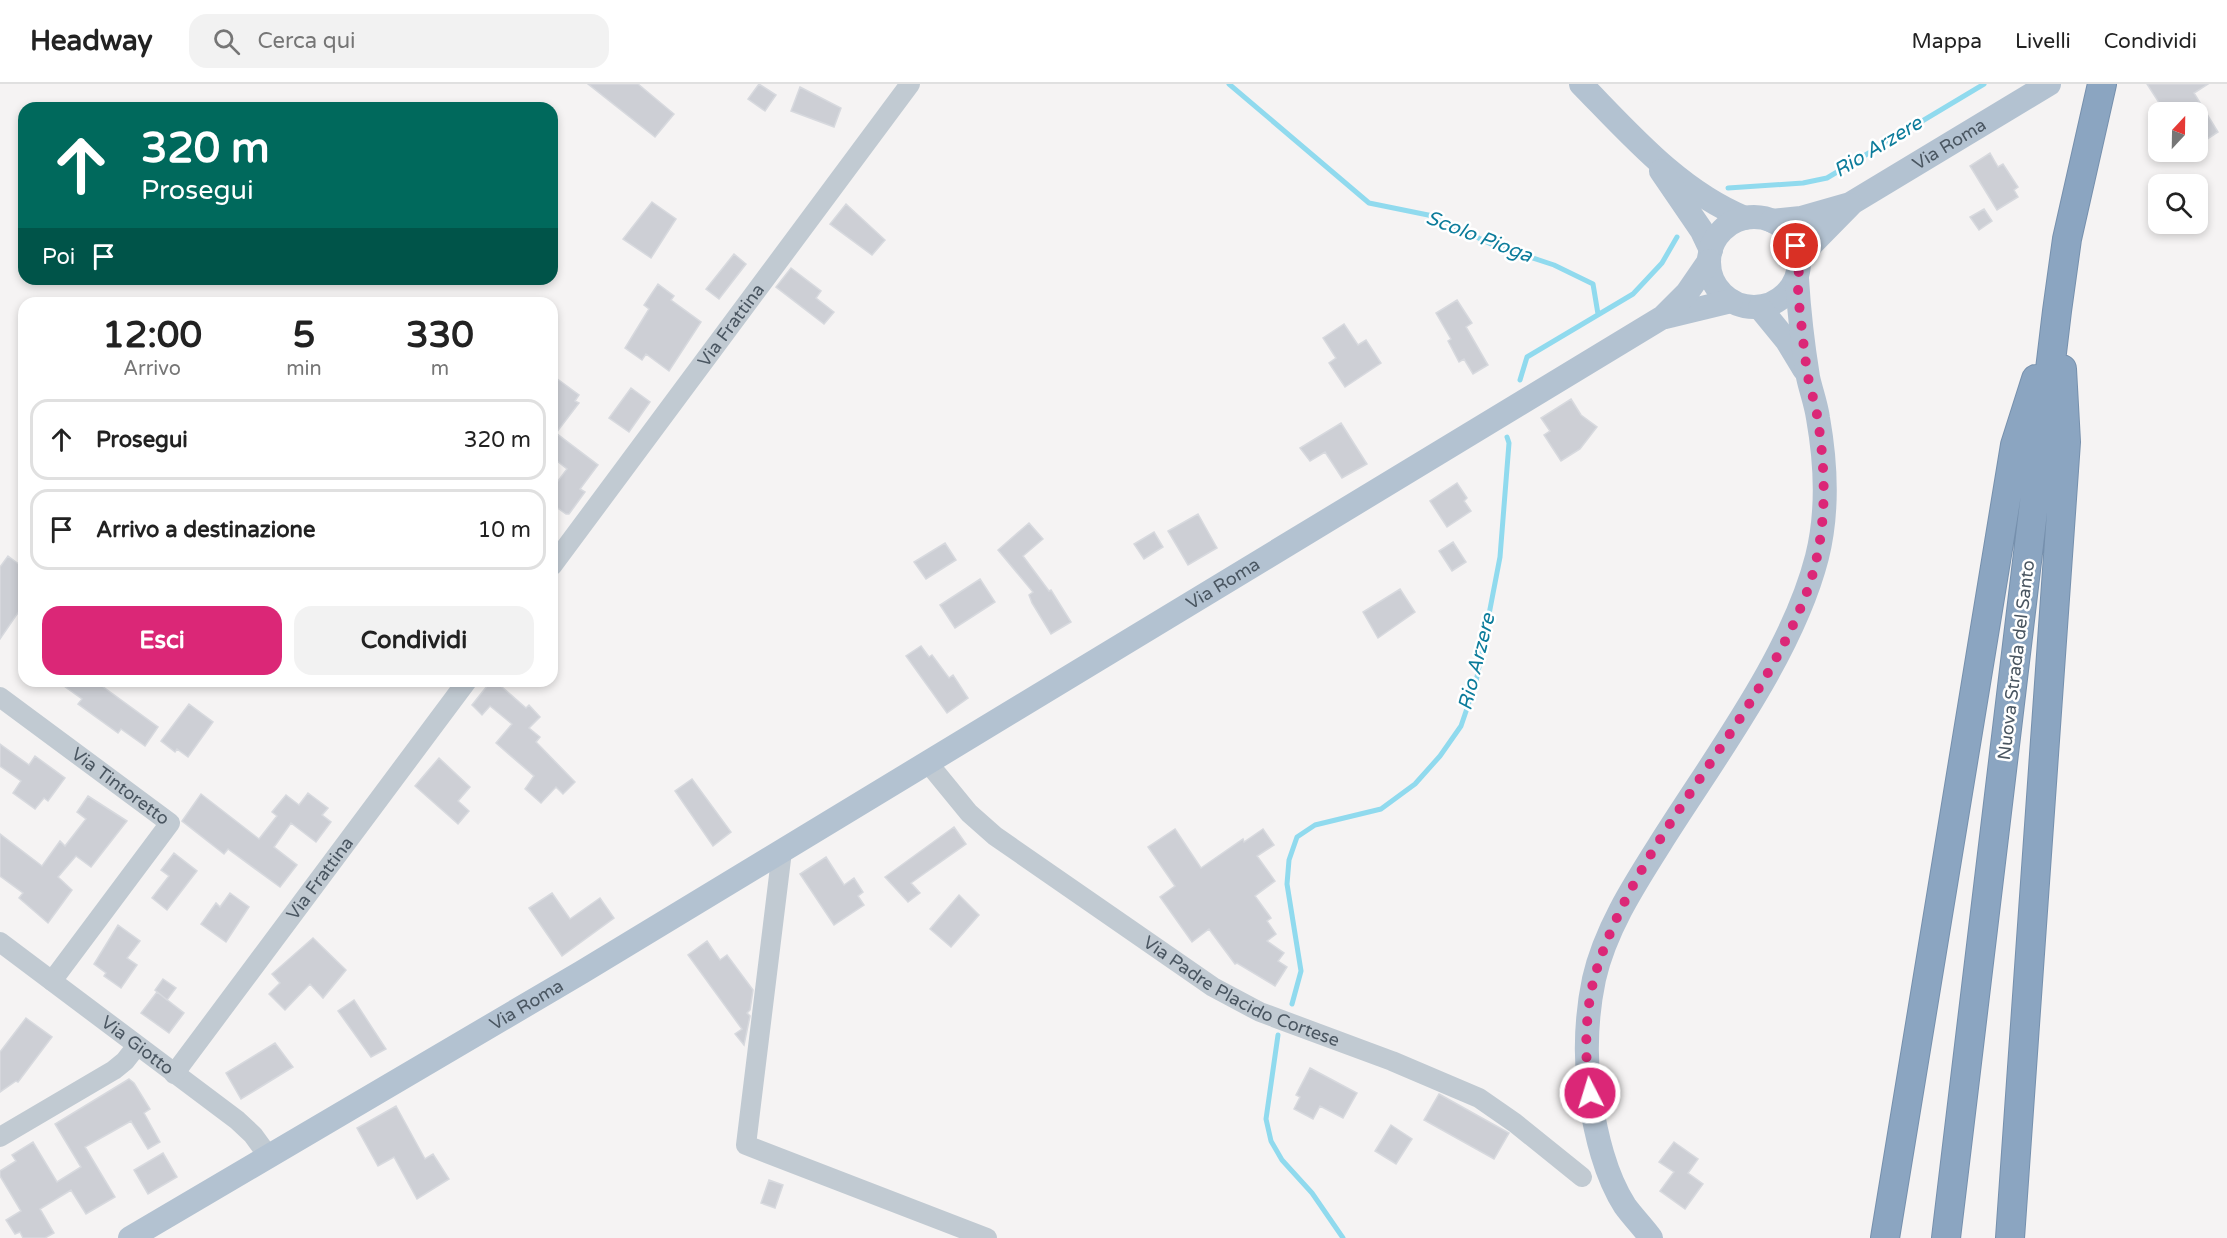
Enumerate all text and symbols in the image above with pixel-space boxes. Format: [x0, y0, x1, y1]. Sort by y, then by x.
search box [189, 14, 609, 68]
text: Headway [30, 24, 153, 58]
icon: search [210, 25, 243, 58]
text: Cerca qui [258, 28, 356, 54]
text: Mappa [1912, 29, 1982, 54]
text: Livelli [2015, 29, 2071, 54]
text: Condividi [2104, 29, 2197, 54]
north arrow [2148, 102, 2208, 162]
map controls [2148, 102, 2208, 234]
water label: Rio Arzere [1829, 110, 1928, 183]
street label: Via Roma [1908, 114, 1990, 175]
text: 320 m [141, 123, 270, 174]
icon: ahead [42, 126, 120, 204]
text: Prosegui [141, 174, 254, 207]
button: search [2148, 174, 2208, 234]
water label: Scolo Pioga [1423, 206, 1536, 268]
pin [1770, 220, 1821, 271]
icon: arrive [1779, 229, 1812, 262]
icon: arrive [87, 240, 120, 273]
text: Poi [42, 244, 75, 270]
street label: Via Frattina [693, 279, 769, 371]
text: 12:00 [102, 314, 202, 357]
text: 5 [293, 314, 315, 357]
text: 330 [406, 314, 474, 357]
text: Arrivo [123, 357, 181, 381]
text: min [286, 357, 322, 381]
text: m [431, 357, 449, 381]
icon: ahead [45, 423, 78, 456]
text: Prosegui [96, 427, 188, 453]
text: 320 m [464, 427, 531, 453]
icon: arrive [45, 513, 78, 546]
text: Arrivo a destinazione [96, 517, 315, 543]
text: 10 m [477, 517, 531, 543]
street label: Via Roma [1182, 553, 1264, 614]
street label: Nuova Strada del Santo [1993, 559, 2039, 761]
button: Esci [42, 606, 282, 675]
button: Condividi [294, 606, 534, 675]
water label: Rio Arzere [1453, 609, 1501, 713]
street label: Via Tintoretto [67, 743, 174, 830]
street label: Via Frattina [282, 832, 358, 924]
street label: Via Padre Placido Cortese [1139, 931, 1343, 1052]
street label: Via Roma [486, 974, 567, 1035]
street label: Via Giotto [97, 1011, 178, 1080]
position arrow [1558, 1061, 1622, 1125]

